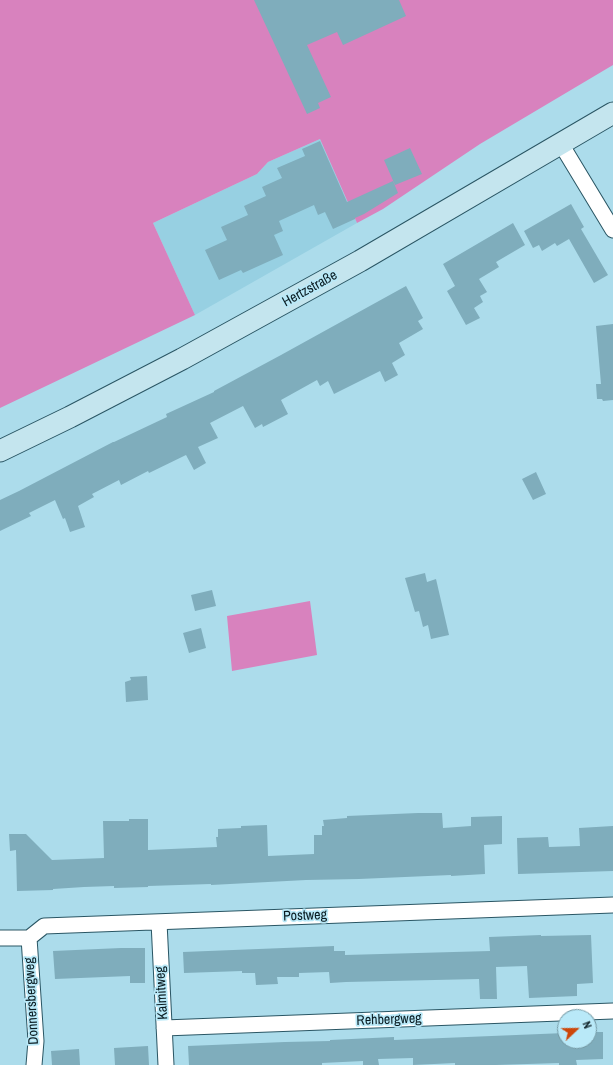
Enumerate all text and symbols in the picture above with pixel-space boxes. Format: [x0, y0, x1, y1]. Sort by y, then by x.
street label: Hertzstraße [280, 267, 340, 311]
street label: Postweg [283, 907, 327, 925]
street label: Donnersbergweg [21, 957, 43, 1045]
street label: Kalmitweg [152, 966, 172, 1020]
north arrow [557, 1009, 597, 1049]
street label: Rehbergweg [356, 1010, 422, 1030]
text: N [579, 1019, 595, 1031]

